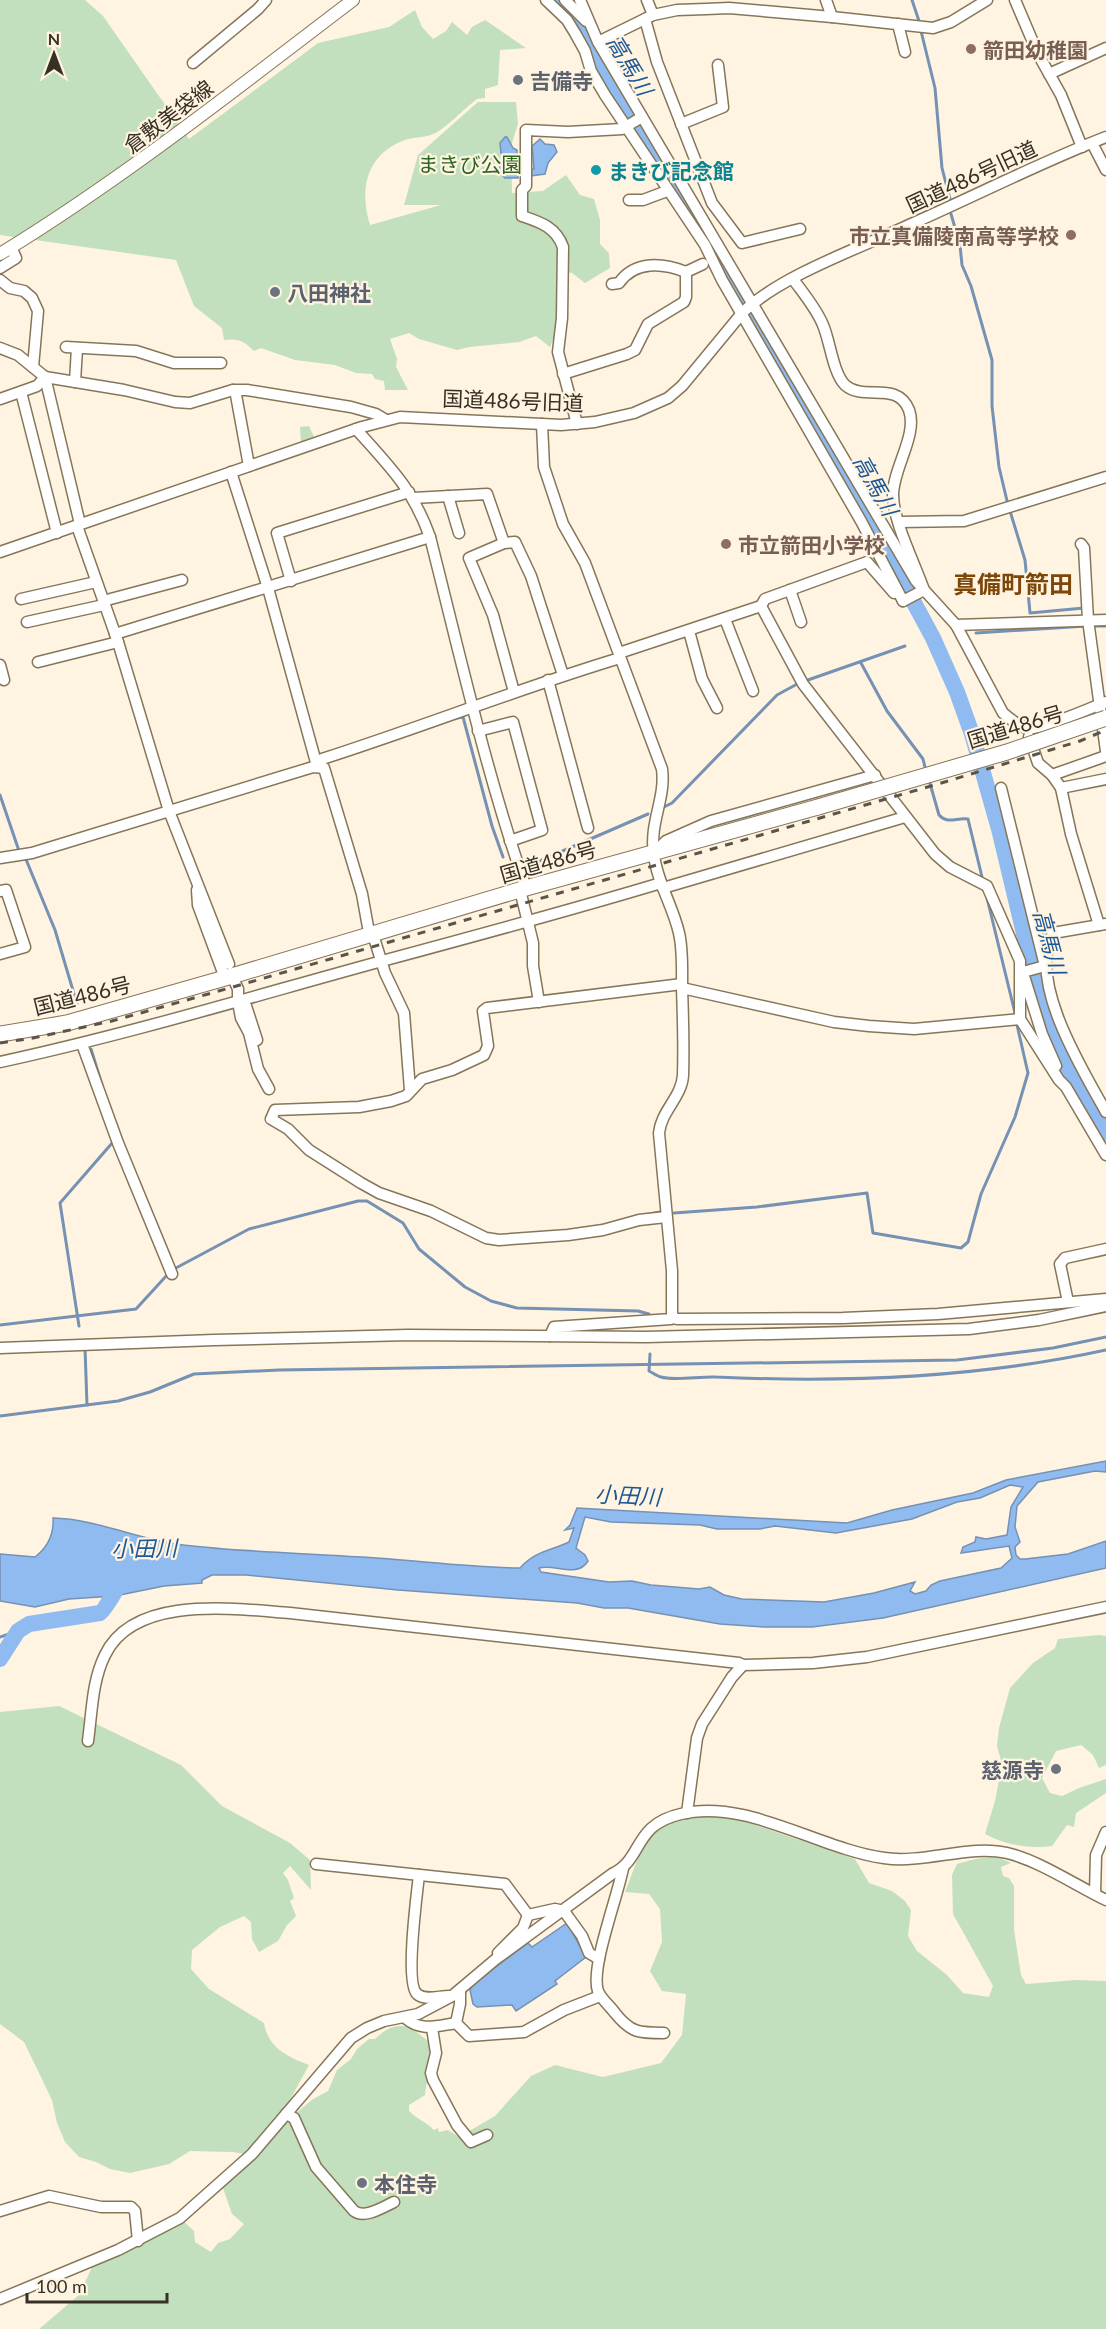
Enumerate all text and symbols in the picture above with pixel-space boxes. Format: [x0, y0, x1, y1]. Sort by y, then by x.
north arrow [24, 24, 84, 84]
text: N [48, 29, 60, 48]
water label: 高馬川 [601, 30, 660, 102]
place label: 箭田幼稚園 [983, 37, 1088, 62]
marker: 箭田幼稚園 [964, 42, 978, 56]
place label: 吉備寺 [530, 68, 593, 93]
marker: 吉備寺 [511, 73, 525, 87]
street label: 倉敷美袋線 [119, 74, 217, 158]
street label: 国道486号旧道 [902, 135, 1040, 217]
park label: まきび公園 [418, 151, 523, 176]
place label: まきび記念館 [608, 158, 734, 183]
marker: まきび記念館 [589, 163, 603, 177]
place label: 市立真備陵南高等学校 [849, 223, 1059, 248]
marker: 市立真備陵南高等学校 [1064, 228, 1078, 242]
place label: 八田神社 [287, 280, 371, 305]
marker: 八田神社 [268, 285, 282, 299]
street label: 国道486号旧道 [442, 385, 584, 415]
water label: 高馬川 [848, 450, 905, 522]
place label: 市立箭田小学校 [738, 532, 885, 557]
marker: 市立箭田小学校 [719, 537, 733, 551]
district label: 真備町箭田 [953, 569, 1073, 598]
street label: 国道486号 [964, 699, 1066, 753]
street label: 国道486号 [497, 835, 599, 887]
water label: 高馬川 [1028, 907, 1072, 979]
street label: 国道486号 [31, 971, 133, 1019]
water label: 小田川 [594, 1480, 664, 1510]
water label: 小田川 [111, 1534, 179, 1562]
place label: 慈源寺 [981, 1757, 1044, 1782]
marker: 慈源寺 [1049, 1762, 1063, 1776]
place label: 本住寺 [374, 2171, 437, 2196]
marker: 本住寺 [355, 2176, 369, 2190]
scale bar [27, 2266, 166, 2304]
text: 100 m [36, 2275, 87, 2297]

